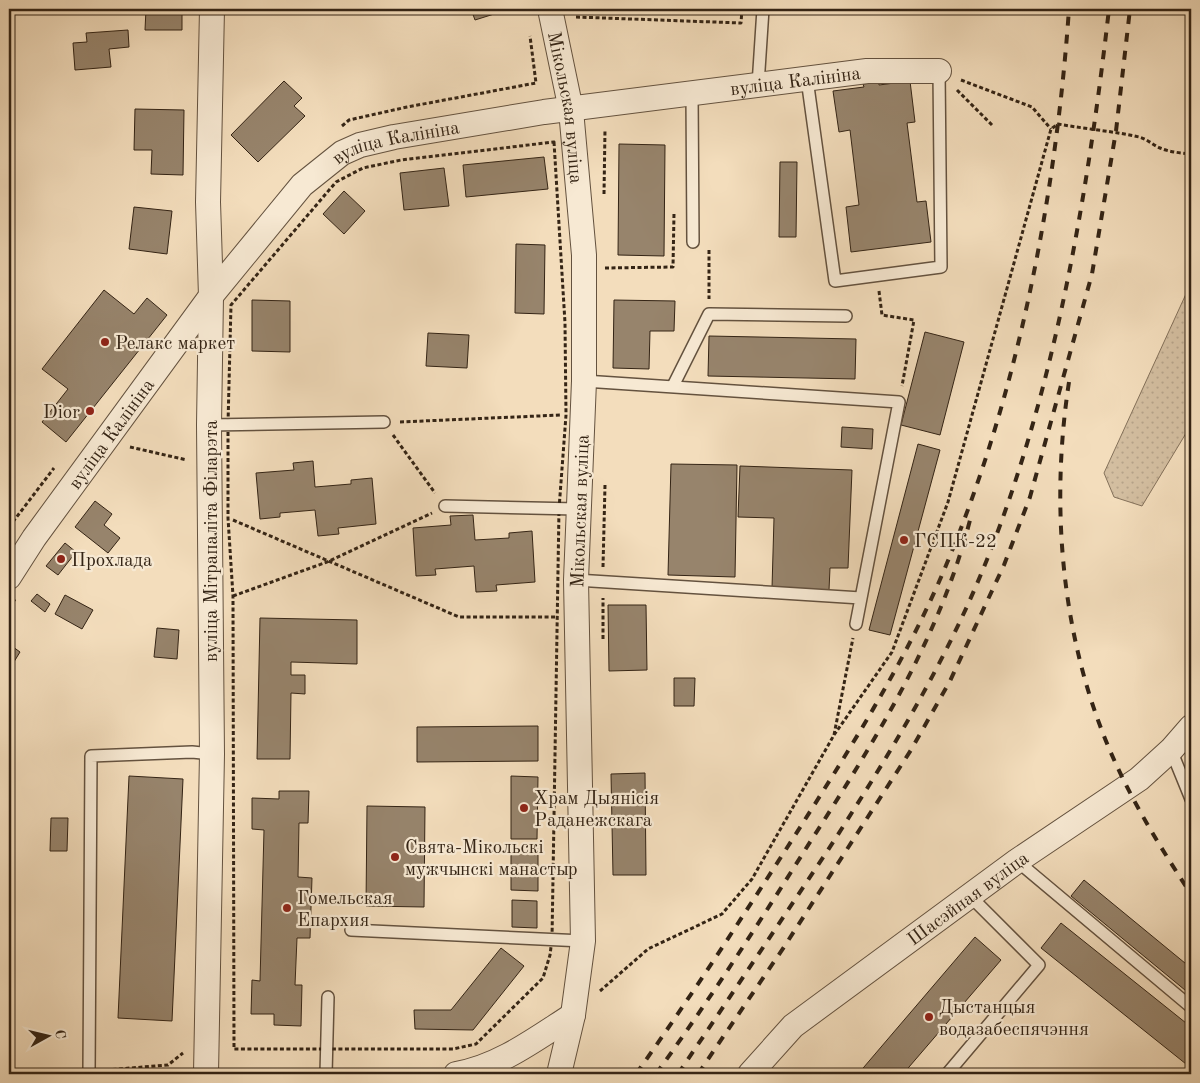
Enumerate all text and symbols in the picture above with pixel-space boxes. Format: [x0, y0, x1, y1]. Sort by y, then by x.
street label: Мікольская вуліца [543, 30, 585, 185]
street label: вуліца Калініна [729, 65, 863, 100]
street label: вуліца Калініна [329, 119, 462, 169]
place label: Релакс маркет [115, 335, 235, 354]
marker: Релакс маркет [99, 336, 111, 348]
street label: вуліца Калініна [66, 376, 159, 493]
place label: Dior [43, 404, 80, 423]
marker: Dior [84, 405, 96, 417]
street label: вуліца Мітрапаліта Філарэта [203, 419, 222, 662]
street label: Мікольская вуліца [569, 433, 594, 588]
place label: ГСПК-22 [914, 533, 997, 552]
marker: ГСПК-22 [898, 534, 910, 546]
place label: Прохлада [71, 552, 153, 571]
marker: Прохлада [55, 553, 67, 565]
place label: Храм Дыянісія Раданежскага [534, 790, 659, 831]
marker: Храм Дыянісія Раданежскага [518, 802, 530, 814]
place label: Свята-Мікольскі мужчынскі манастыр [405, 839, 578, 880]
street label: Шасэйная вуліца [905, 849, 1033, 950]
marker: Свята-Мікольскі мужчынскі манастыр [389, 851, 401, 863]
place label: Гомельская Епархия [297, 890, 393, 931]
marker: Гомельская Епархия [281, 902, 293, 914]
place label: Дыстанцыя водазабеспячэння [939, 999, 1089, 1040]
north arrow [22, 1010, 72, 1060]
marker: Дыстанцыя водазабеспячэння [923, 1011, 935, 1023]
text: С [52, 1029, 67, 1040]

